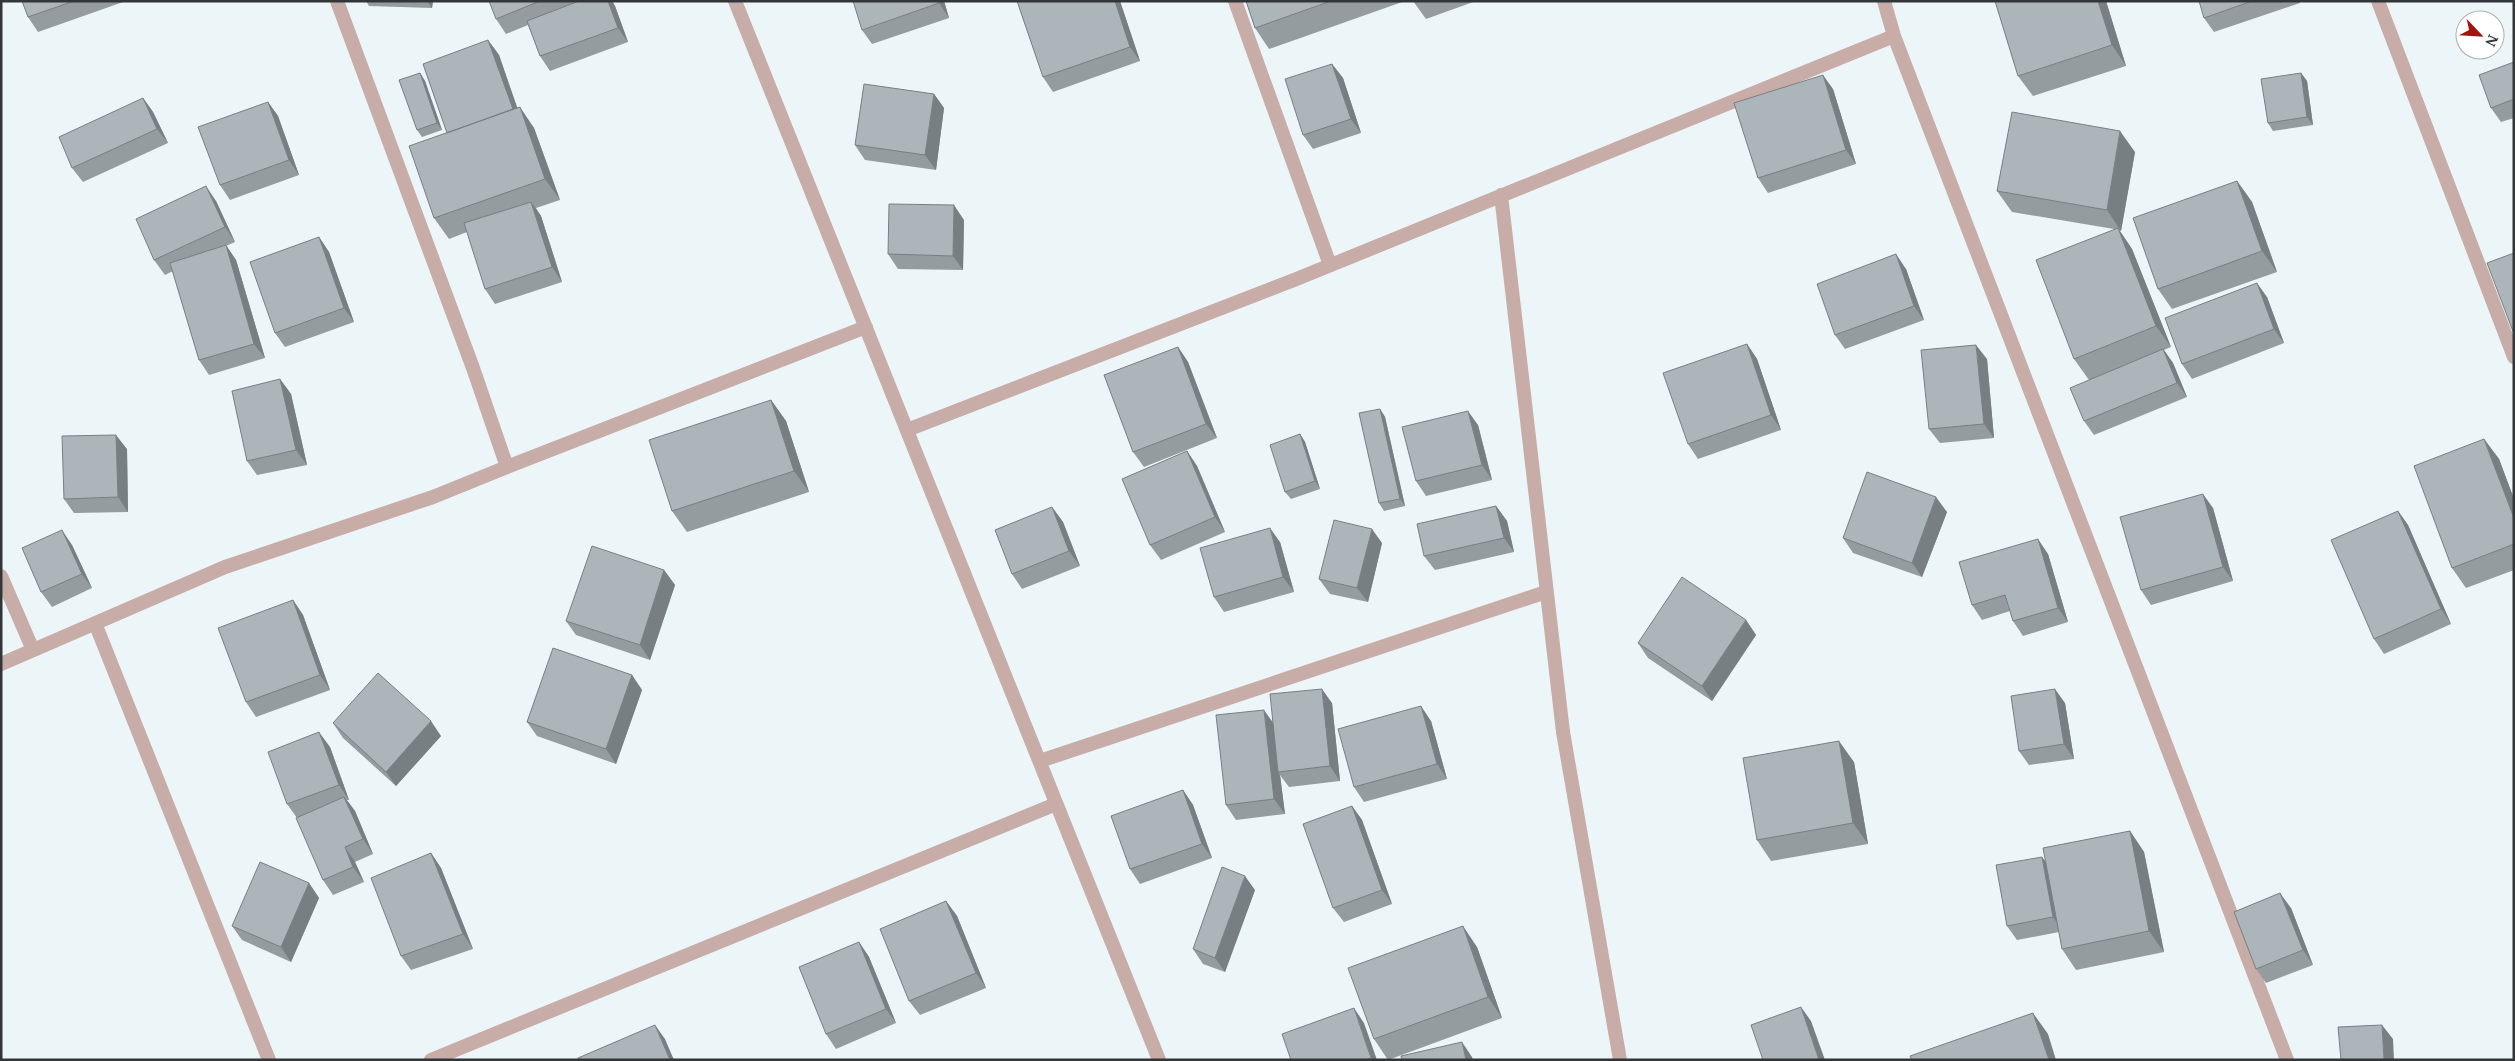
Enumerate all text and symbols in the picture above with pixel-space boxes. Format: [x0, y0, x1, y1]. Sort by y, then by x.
north arrow [2455, 10, 2505, 60]
text: N [2481, 32, 2503, 50]

